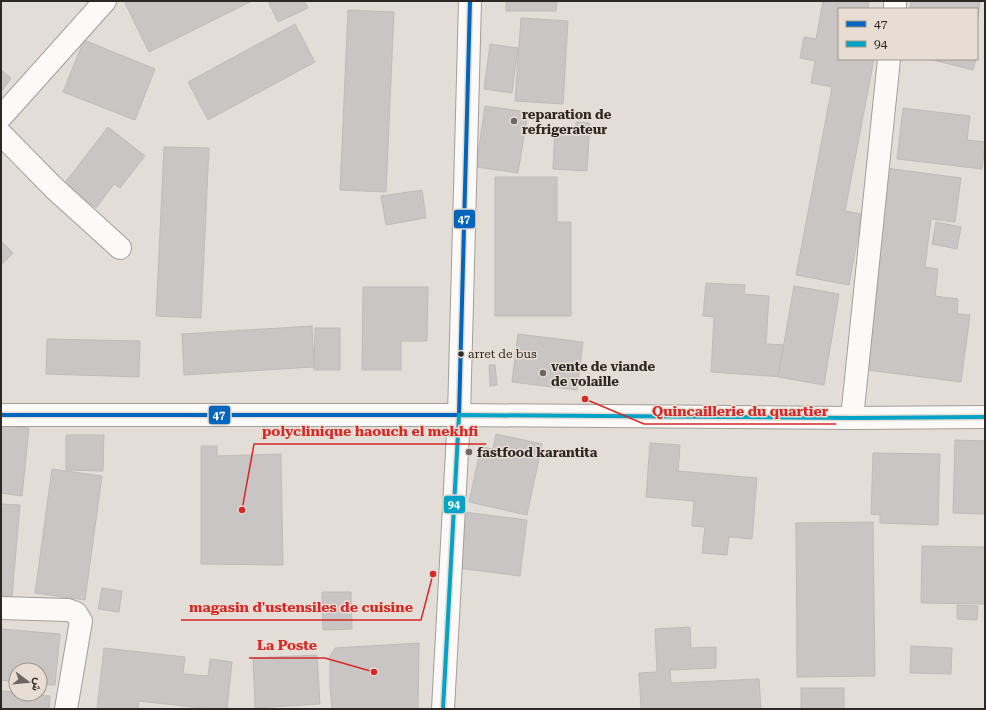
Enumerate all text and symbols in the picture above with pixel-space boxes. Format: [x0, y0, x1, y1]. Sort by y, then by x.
legend [838, 8, 978, 60]
text: 47 [874, 17, 888, 31]
text: 94 [874, 37, 888, 51]
place label: reparation de refrigerateur [522, 107, 612, 137]
marker: reparation de refrigerateur [509, 116, 519, 126]
line badge: 47 [453, 209, 476, 229]
text: 47 [458, 213, 470, 226]
place label: arret de bus [468, 347, 537, 361]
marker: arret de bus [456, 349, 466, 359]
place label: vente de viande de volaille [551, 359, 655, 389]
marker: vente de viande de volaille [538, 368, 548, 378]
callout: Quincaillerie du quartier [644, 398, 836, 424]
text: Quincaillerie du quartier [652, 403, 829, 419]
line badge: 47 [208, 405, 231, 425]
text: 47 [213, 409, 225, 422]
callout: polyclinique haouch el mekhfi [254, 418, 486, 444]
text: polyclinique haouch el mekhfi [262, 423, 478, 439]
place label: fastfood karantita [477, 445, 598, 460]
marker: fastfood karantita [464, 447, 474, 457]
line badge: 94 [443, 495, 466, 514]
text: 94 [448, 498, 461, 511]
callout: magasin d'ustensiles de cuisine [181, 594, 421, 620]
text: magasin d'ustensiles de cuisine [189, 599, 413, 615]
callout: La Poste [249, 632, 325, 658]
text: La Poste [257, 637, 317, 653]
north arrow [8, 662, 48, 702]
text: ش [29, 676, 45, 693]

